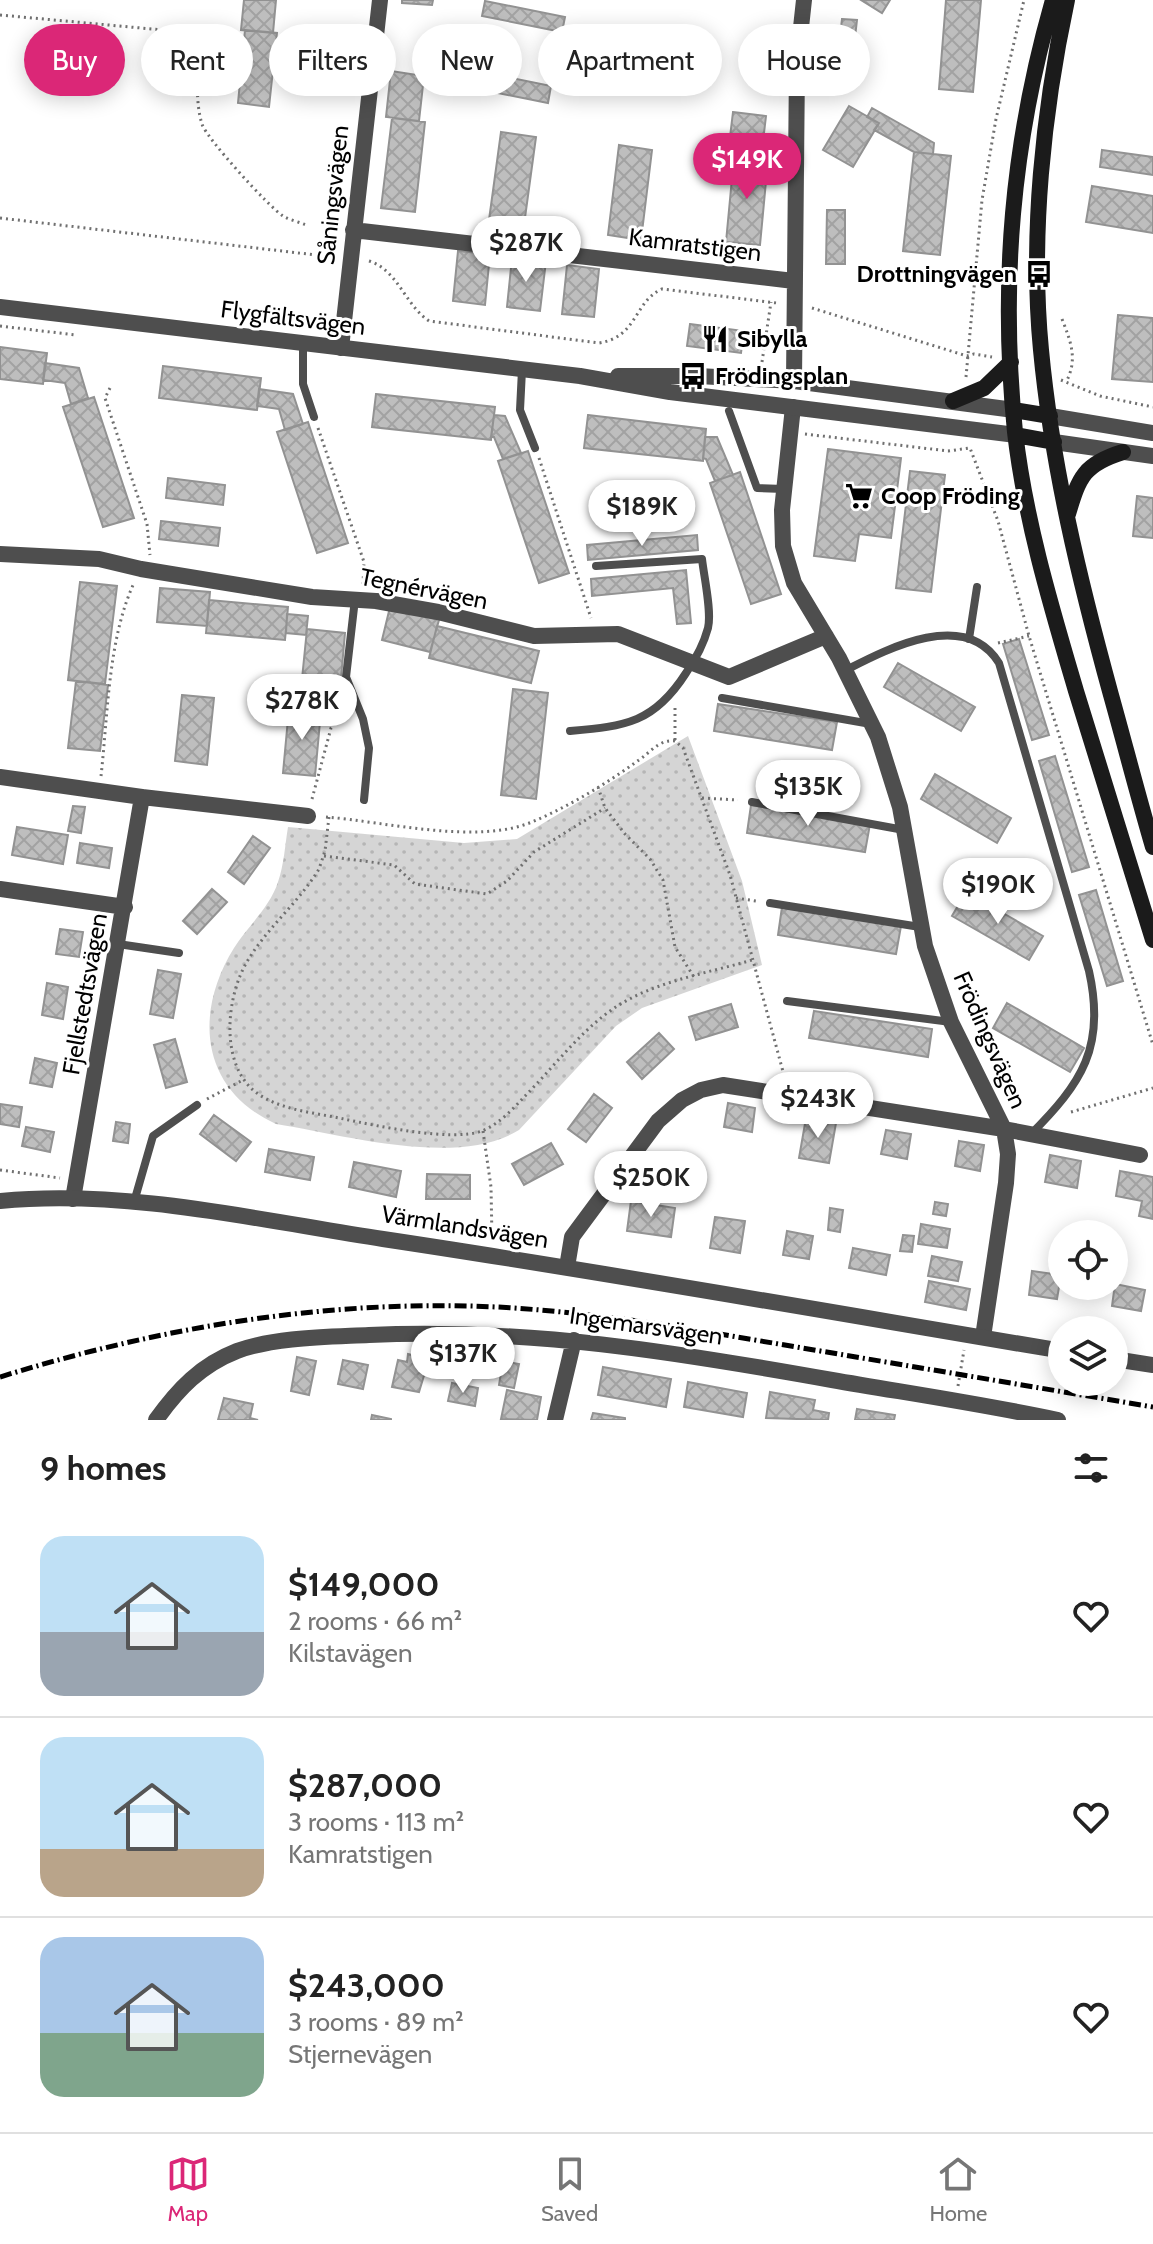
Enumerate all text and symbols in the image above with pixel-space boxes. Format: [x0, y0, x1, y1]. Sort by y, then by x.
chip: Buy [24, 24, 125, 96]
chip: Rent [141, 24, 253, 96]
chip: Filters [269, 24, 396, 96]
chip: New [412, 24, 522, 96]
chip: Apartment [538, 24, 722, 96]
chip: House [738, 24, 870, 96]
street label: Såningsvägen [311, 124, 354, 266]
pin: $149K [691, 133, 803, 201]
text: $149K [711, 143, 783, 175]
pin: $287K [470, 216, 582, 284]
street label: Kamratstigen [627, 222, 763, 267]
text: $287K [489, 226, 563, 258]
place label: Drottningvägen [857, 259, 1017, 288]
bus stop icon: Drottningvägen [1024, 259, 1054, 289]
street label: Flygfältsvägen [219, 294, 367, 341]
restaurant icon: Sibylla [700, 324, 730, 354]
place label: Sibylla [737, 324, 807, 353]
bus stop icon: Frödingsplan [678, 361, 708, 391]
place label: Frödingsplan [715, 361, 848, 390]
pin: $189K [586, 480, 698, 548]
supermarket icon: Coop Fröding [844, 481, 874, 511]
place label: Coop Fröding [881, 481, 1020, 510]
text: $189K [606, 490, 678, 522]
street label: Tegnérvägen [358, 562, 490, 615]
pin: $278K [246, 674, 358, 742]
text: $278K [265, 684, 339, 716]
pin: $135K [752, 760, 864, 828]
text: $135K [774, 770, 842, 802]
pin: $190K [942, 858, 1054, 926]
text: $190K [961, 868, 1035, 900]
street label: Fjellstedtsvägen [56, 911, 113, 1077]
street label: Frödingsvägen [947, 967, 1033, 1113]
pin: $243K [762, 1072, 874, 1140]
text: $243K [780, 1082, 856, 1114]
pin: $250K [595, 1151, 707, 1219]
text: $250K [612, 1161, 690, 1193]
street label: Värmlandsvägen [380, 1199, 551, 1254]
map controls [1048, 1220, 1128, 1396]
button: locate [1048, 1220, 1128, 1300]
street label: Ingemarsvägen [568, 1300, 725, 1351]
button: layers [1048, 1316, 1128, 1396]
pin: $137K [407, 1327, 519, 1395]
text: $137K [429, 1337, 497, 1369]
icon: filters [1069, 1446, 1113, 1490]
text: 9 homes [40, 1447, 166, 1489]
text: $149,000 [288, 1563, 440, 1605]
icon: home [104, 1568, 200, 1664]
icon: heart [1069, 1594, 1113, 1638]
text: 2 rooms · 66 m² [288, 1605, 462, 1637]
text: Kilstavägen [288, 1637, 412, 1669]
text: $287,000 [288, 1764, 442, 1806]
icon: home [104, 1769, 200, 1865]
icon: heart [1069, 1795, 1113, 1839]
text: 3 rooms · 113 m² [288, 1806, 464, 1838]
text: Kamratstigen [288, 1838, 433, 1870]
text: $243,000 [288, 1964, 445, 2006]
icon: home [104, 1969, 200, 2065]
icon: heart [1069, 1995, 1113, 2039]
text: 3 rooms · 89 m² [288, 2006, 464, 2038]
text: Stjernevägen [288, 2038, 432, 2070]
tab: Map [166, 2152, 210, 2227]
tab: Saved [541, 2152, 598, 2227]
tab: Home [929, 2152, 987, 2227]

